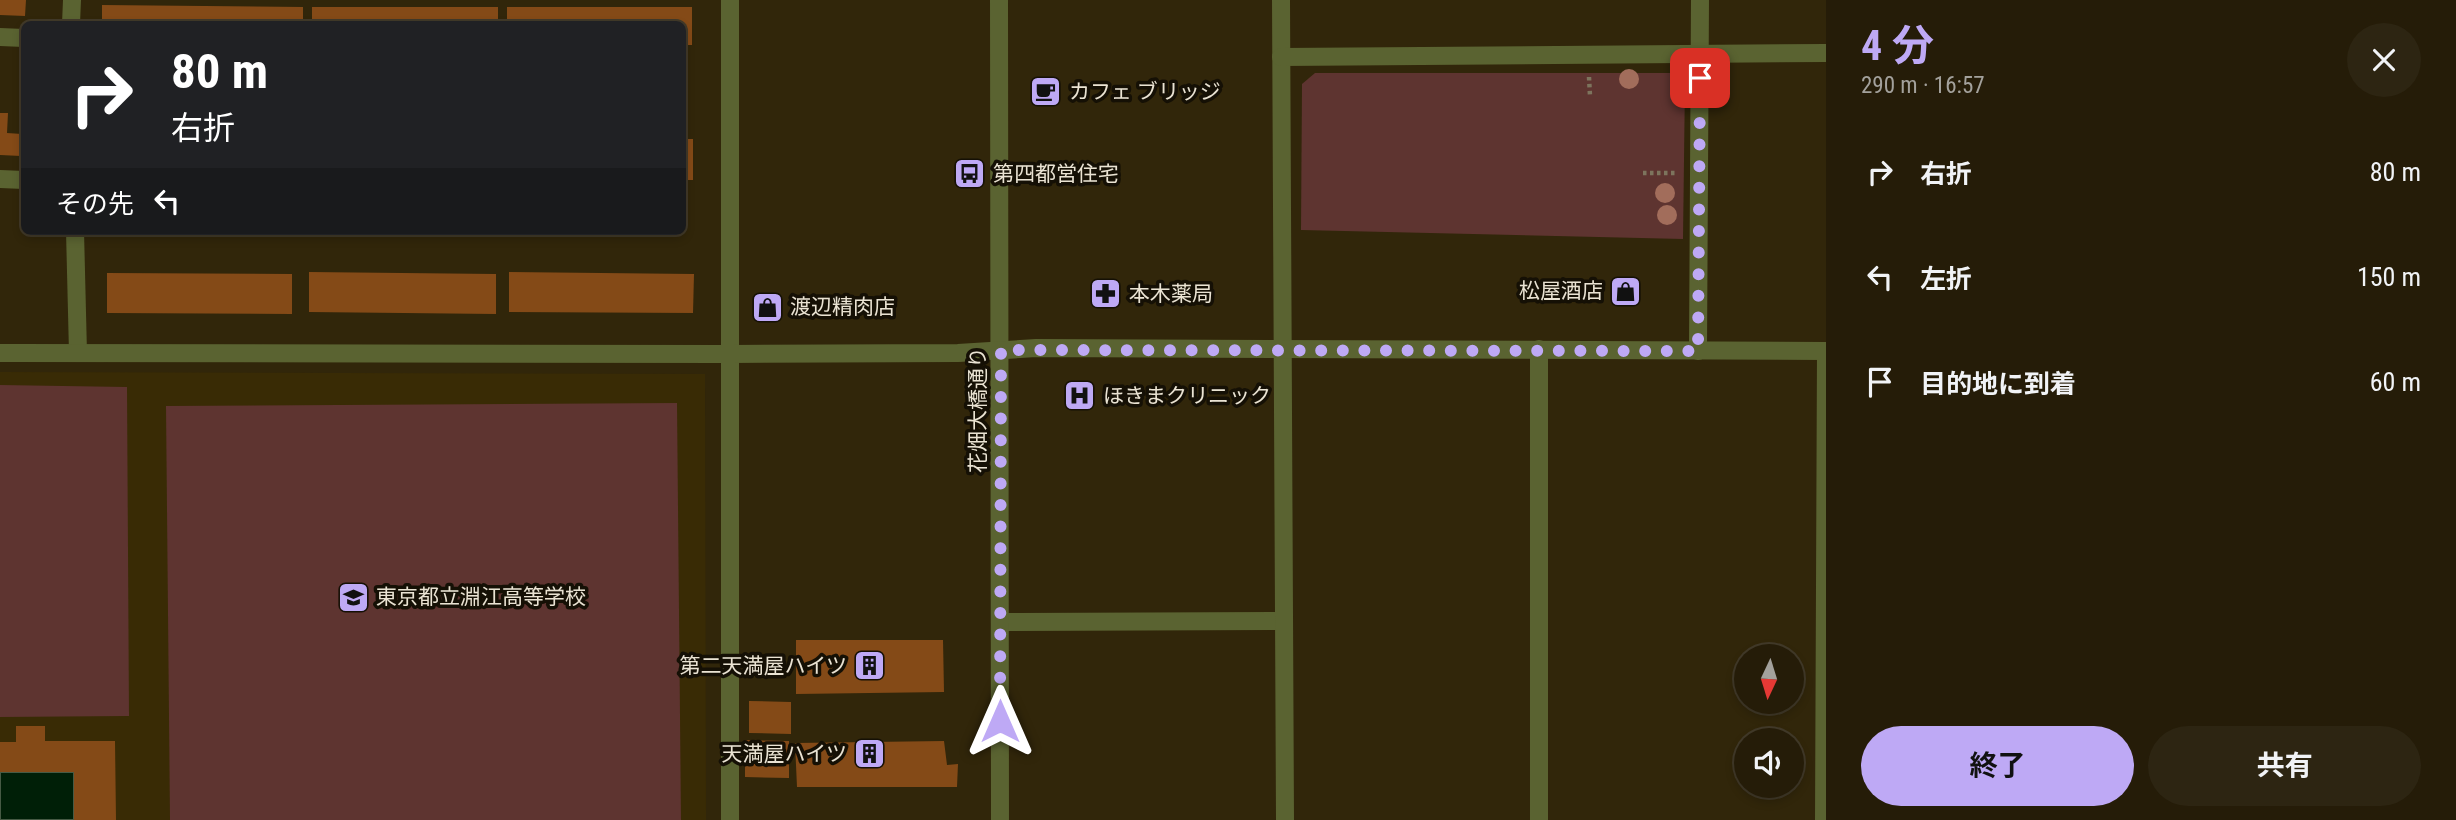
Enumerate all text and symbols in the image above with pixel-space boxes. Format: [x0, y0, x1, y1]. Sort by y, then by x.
text: 4 分 [1861, 21, 1934, 70]
button: close [2347, 23, 2421, 97]
text: 80 m [171, 43, 268, 100]
pin [1670, 48, 1730, 108]
icon: right [56, 49, 147, 140]
icon: arrive [1681, 59, 1719, 97]
text: 290 m · 16:57 [1861, 72, 1985, 99]
cafe icon: カフェ ブリッジ [1029, 75, 1063, 109]
place label: カフェ ブリッジ [1069, 80, 1221, 104]
text: 右折 [171, 109, 235, 147]
icon: right [1861, 153, 1899, 191]
bus stop icon: 第四都営住宅 [953, 157, 987, 191]
text: 80 m [2370, 157, 2421, 187]
text: 右折 [1920, 159, 1972, 189]
place label: 第四都営住宅 [993, 162, 1119, 186]
icon: left [148, 182, 186, 220]
text: その先 [56, 189, 134, 219]
icon: left [1861, 258, 1899, 296]
text: 150 m [2357, 262, 2421, 292]
text: 左折 [1920, 264, 1972, 294]
shop icon: 松屋酒店 [1609, 274, 1643, 308]
pharmacy icon: 本木薬局 [1089, 277, 1123, 311]
place label: 松屋酒店 [1519, 279, 1603, 303]
place label: 本木薬局 [1129, 282, 1213, 306]
shop icon: 渡辺精肉店 [750, 290, 784, 324]
place label: 渡辺精肉店 [790, 295, 895, 319]
street label: 花畑大橋通り [966, 347, 990, 473]
icon: arrive [1861, 363, 1899, 401]
text: 60 m [2370, 367, 2421, 397]
text: 目的地に到着 [1920, 369, 2076, 399]
hospital icon: ほきまクリニック [1063, 379, 1097, 413]
place label: ほきまクリニック [1103, 384, 1271, 408]
school or university icon: 東京都立淵江高等学校 [336, 580, 370, 614]
place label: 東京都立淵江高等学校 [376, 585, 586, 609]
north arrow [1734, 644, 1804, 714]
map controls [1734, 644, 1804, 798]
building icon: 第二天満屋ハイツ [853, 649, 887, 683]
place label: 第二天満屋ハイツ [679, 654, 847, 678]
position arrow [963, 684, 1037, 758]
button: 終了 [1861, 726, 2134, 806]
button: 共有 [2148, 726, 2421, 806]
button: sound [1734, 728, 1804, 798]
building icon: 天満屋ハイツ [853, 737, 887, 771]
place label: 天満屋ハイツ [721, 742, 847, 766]

